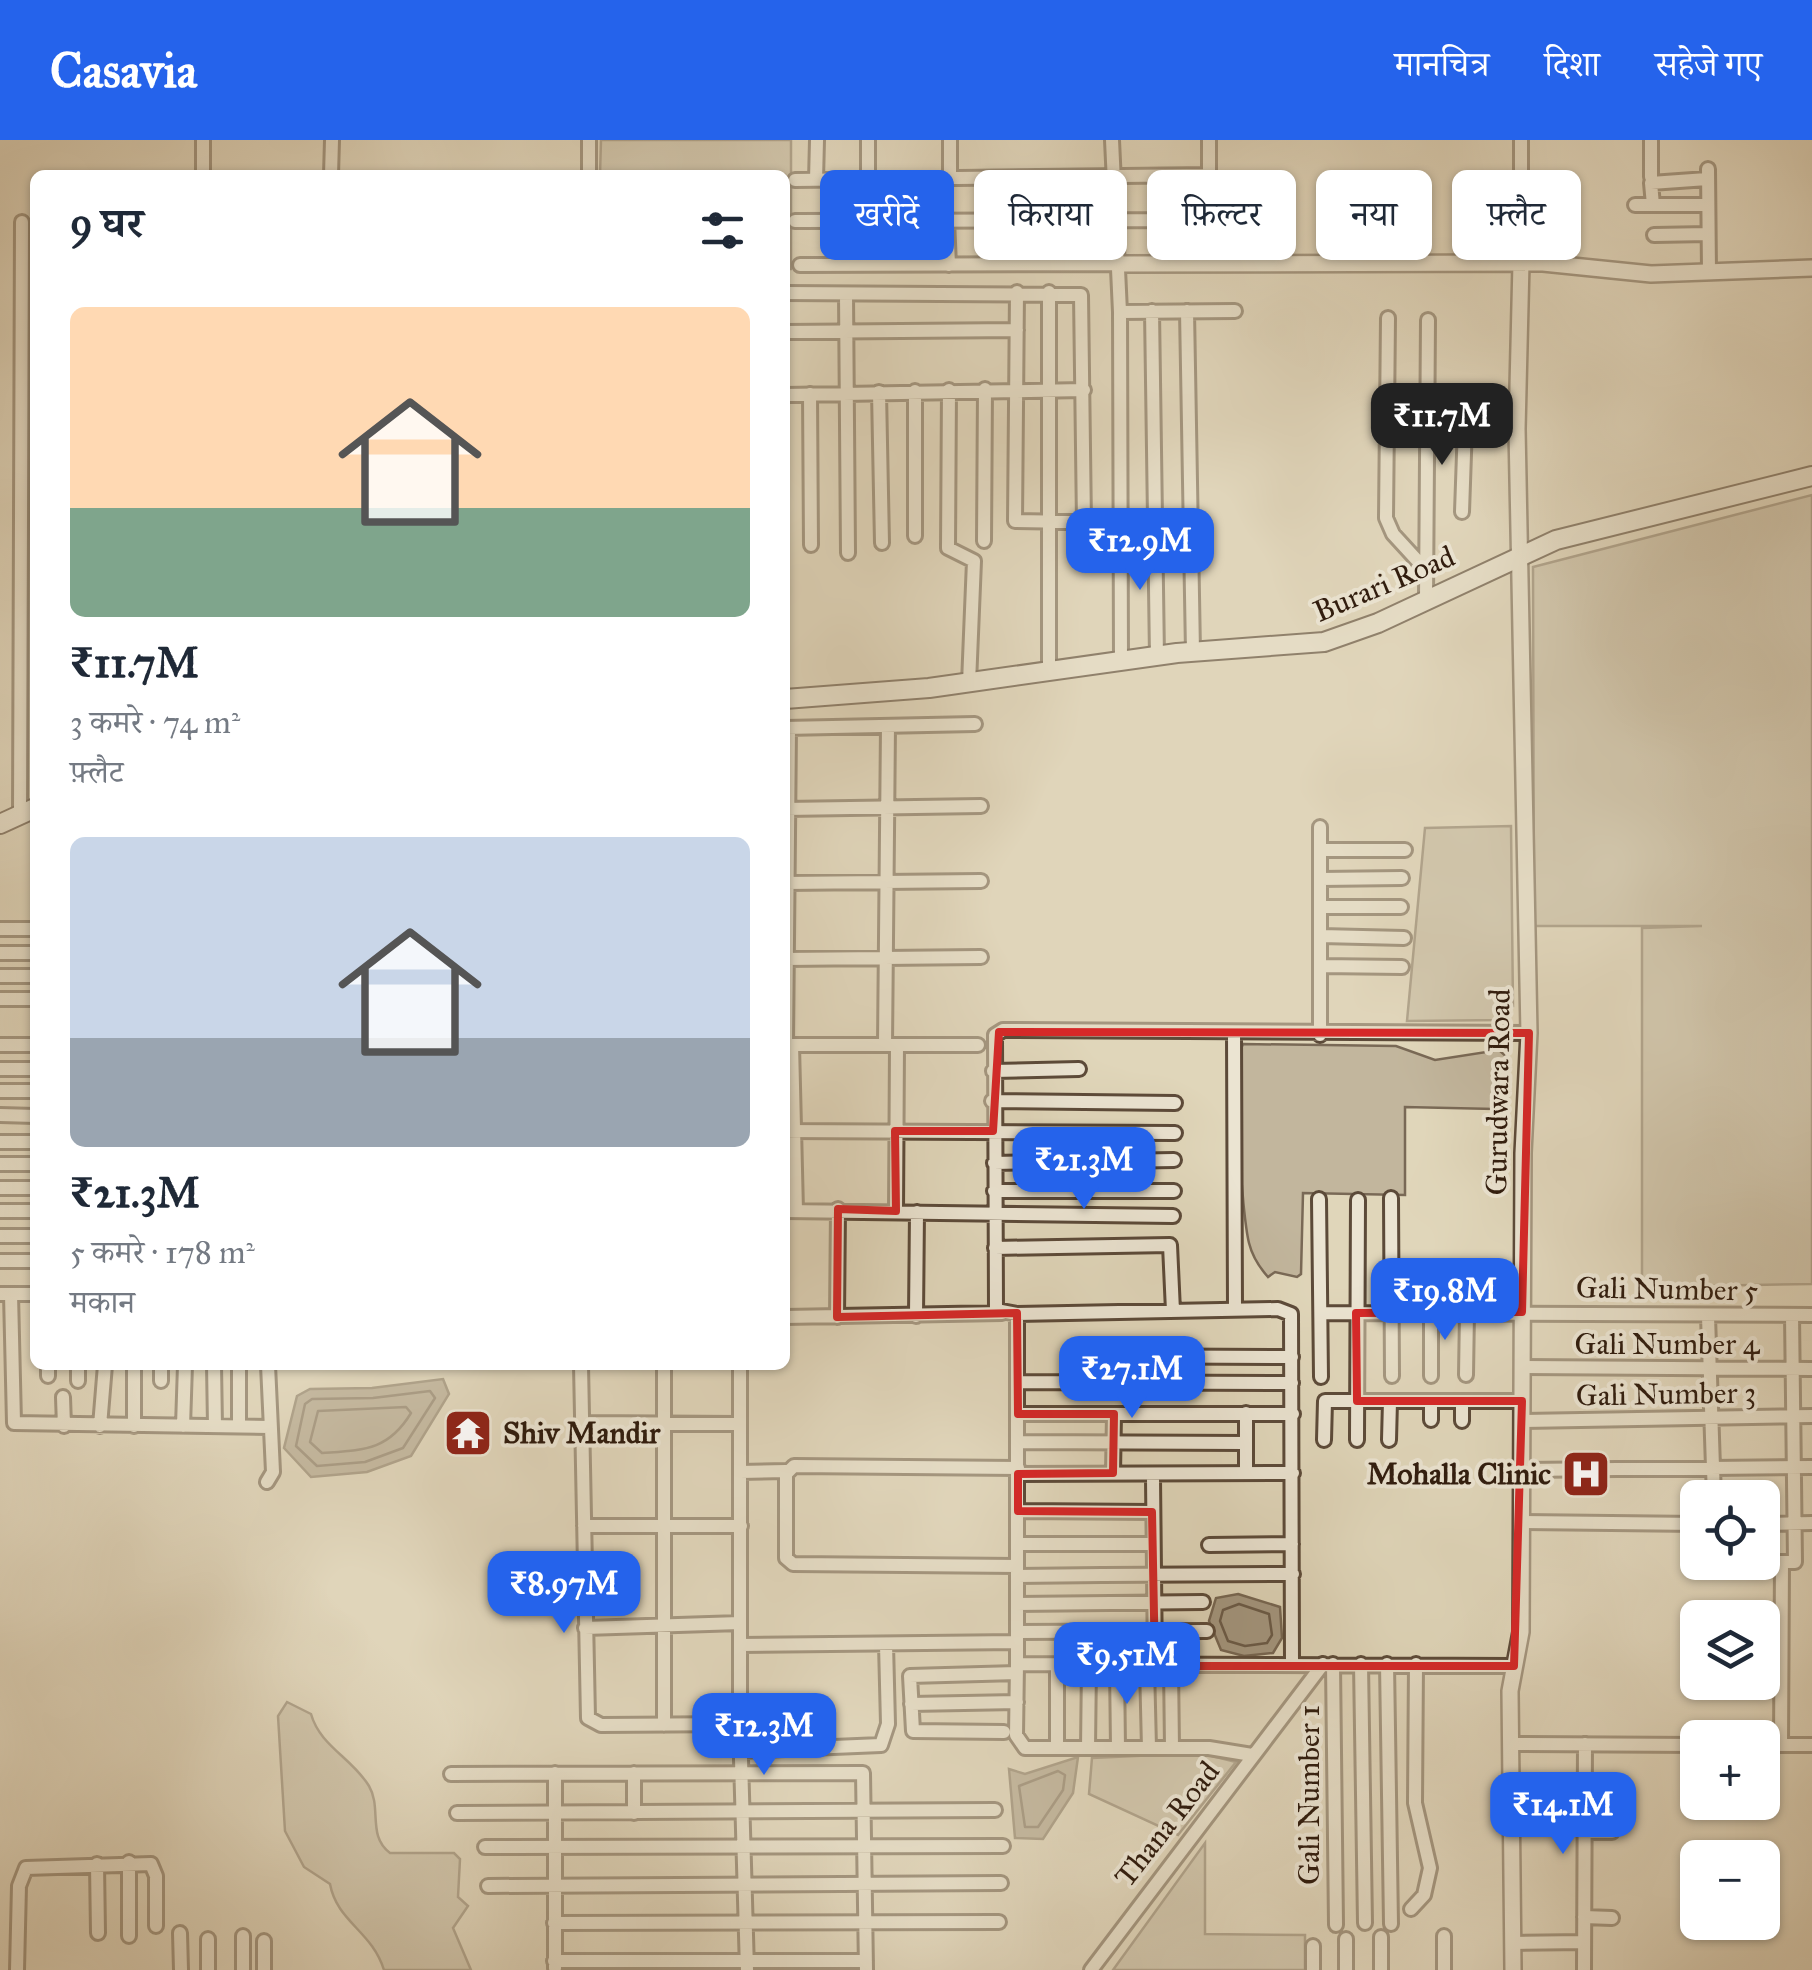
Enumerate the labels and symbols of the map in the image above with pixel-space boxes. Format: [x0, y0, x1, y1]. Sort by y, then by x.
pin: ₹11.7M [1361, 383, 1523, 468]
pin: ₹12.9M [1059, 508, 1221, 593]
street label: Burari Road [1308, 538, 1460, 630]
street label: Gurudwara Road [1478, 988, 1518, 1196]
pin: ₹21.3M [1003, 1127, 1165, 1212]
pin: ₹19.8M [1364, 1258, 1526, 1343]
street label: Gali Number 5 [1576, 1269, 1758, 1309]
street label: Gali Number 4 [1575, 1326, 1761, 1362]
pin: ₹27.1M [1051, 1336, 1213, 1421]
street label: Gali Number 3 [1576, 1374, 1756, 1414]
temple icon: Shiv Mandir [442, 1407, 494, 1459]
place label: Shiv Mandir [503, 1415, 661, 1451]
hospital icon: Mohalla Clinic [1560, 1448, 1612, 1500]
place label: Mohalla Clinic [1367, 1456, 1551, 1492]
pin: ₹8.97M [483, 1551, 645, 1636]
pin: ₹9.51M [1046, 1622, 1208, 1707]
pin: ₹12.3M [683, 1693, 845, 1778]
street label: Gali Number 1 [1291, 1705, 1327, 1885]
street label: Thana Road [1107, 1754, 1227, 1894]
pin: ₹14.1M [1482, 1772, 1644, 1857]

